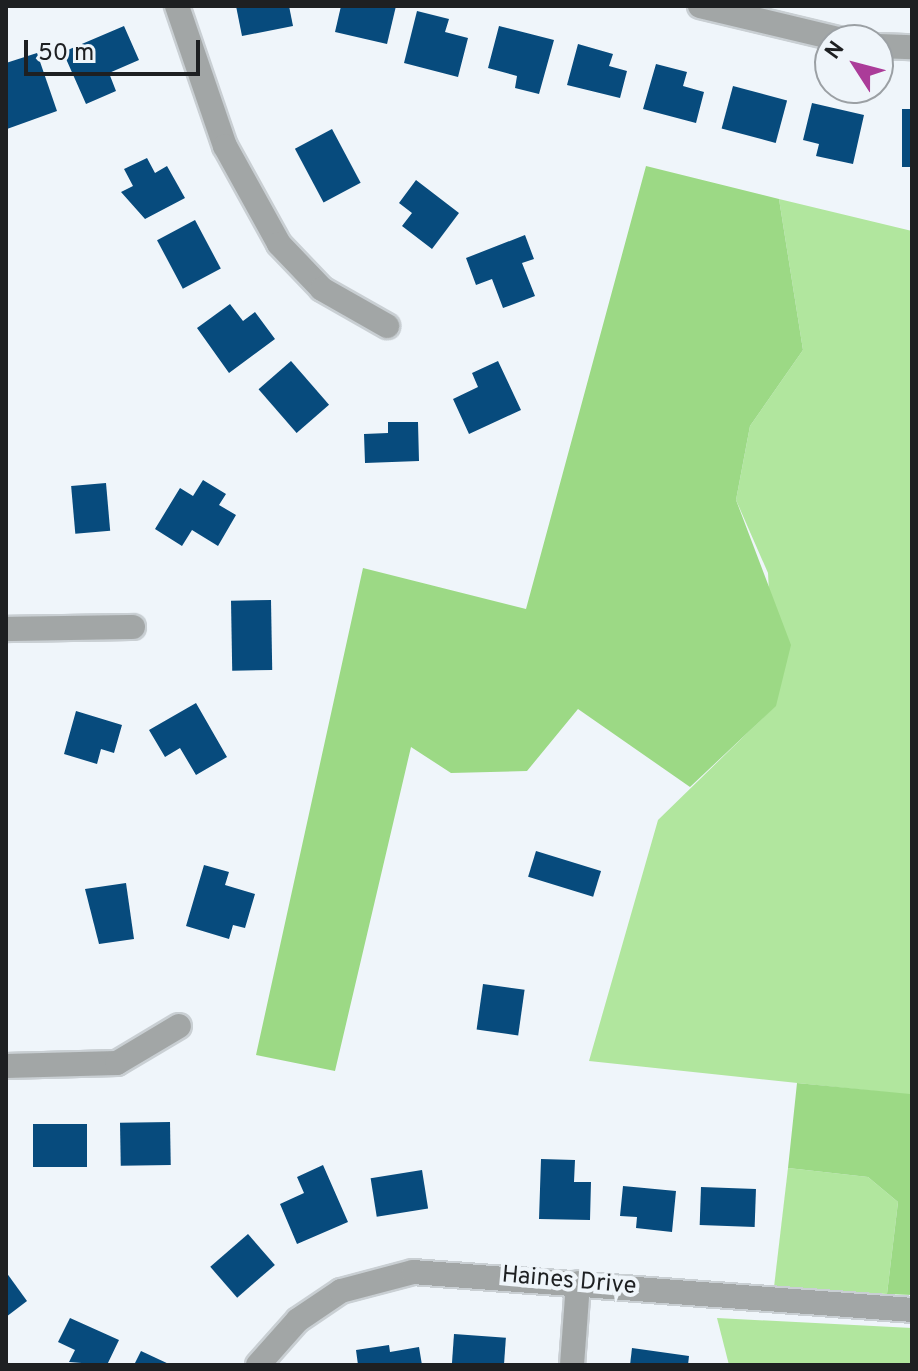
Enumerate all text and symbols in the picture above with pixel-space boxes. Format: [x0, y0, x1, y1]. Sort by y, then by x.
scale bar [28, 24, 204, 74]
north arrow [814, 24, 894, 104]
text: N [820, 36, 851, 65]
text: 50 m [38, 39, 94, 69]
street label: Haines Drive [500, 1262, 638, 1302]

